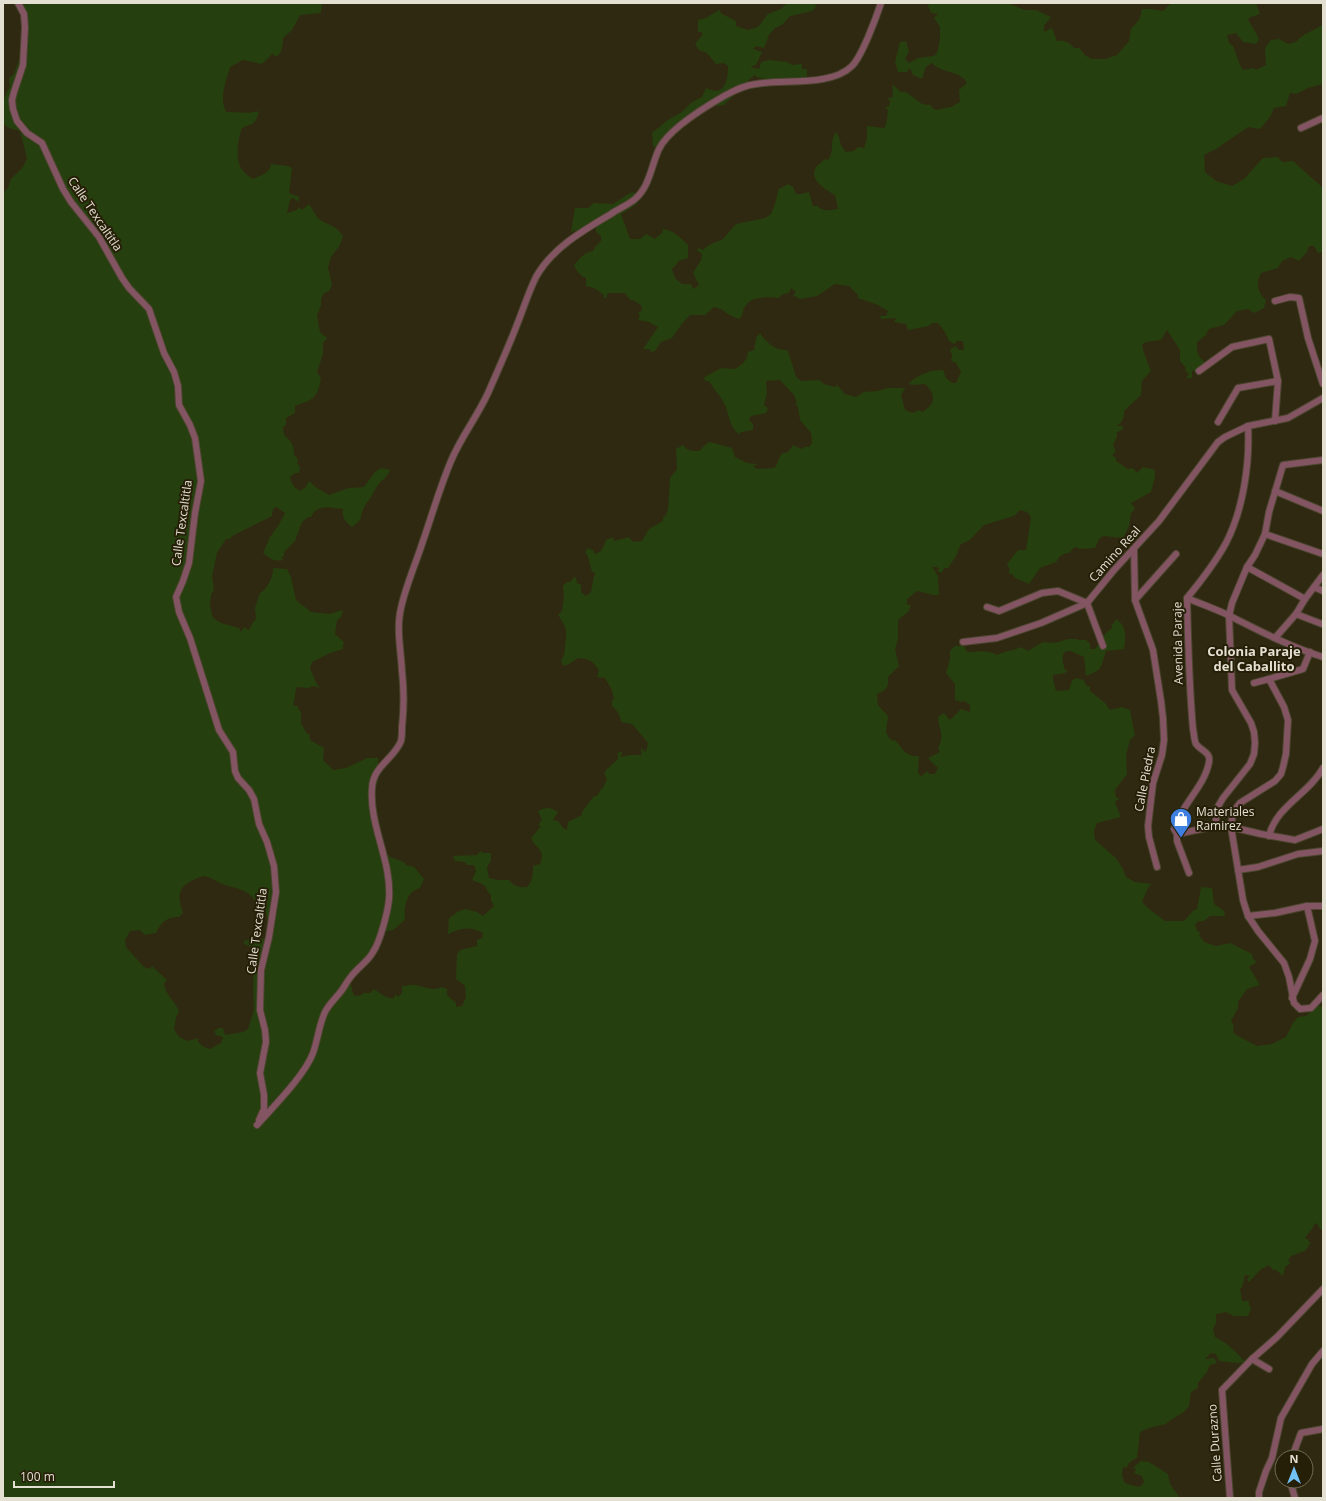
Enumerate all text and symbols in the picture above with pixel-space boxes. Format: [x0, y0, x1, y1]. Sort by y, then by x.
street label: Calle Texcaltitla [64, 173, 127, 254]
street label: Calle Texcaltitla [167, 479, 196, 567]
street label: Camino Real [1085, 522, 1144, 585]
street label: Avenida Paraje [1168, 601, 1187, 685]
district label: Colonia Paraje del Caballito [1207, 642, 1301, 675]
street label: Calle Piedra [1130, 745, 1159, 813]
place label: Materiales Ramirez [1196, 803, 1255, 834]
shop icon: Materiales Ramirez [1168, 806, 1194, 839]
street label: Calle Texcaltitla [242, 887, 271, 975]
street label: Calle Durazno [1203, 1404, 1226, 1483]
north arrow [1274, 1449, 1314, 1489]
text: N [1290, 1451, 1298, 1466]
scale bar [14, 1463, 114, 1489]
text: 100 m [20, 1468, 55, 1485]

